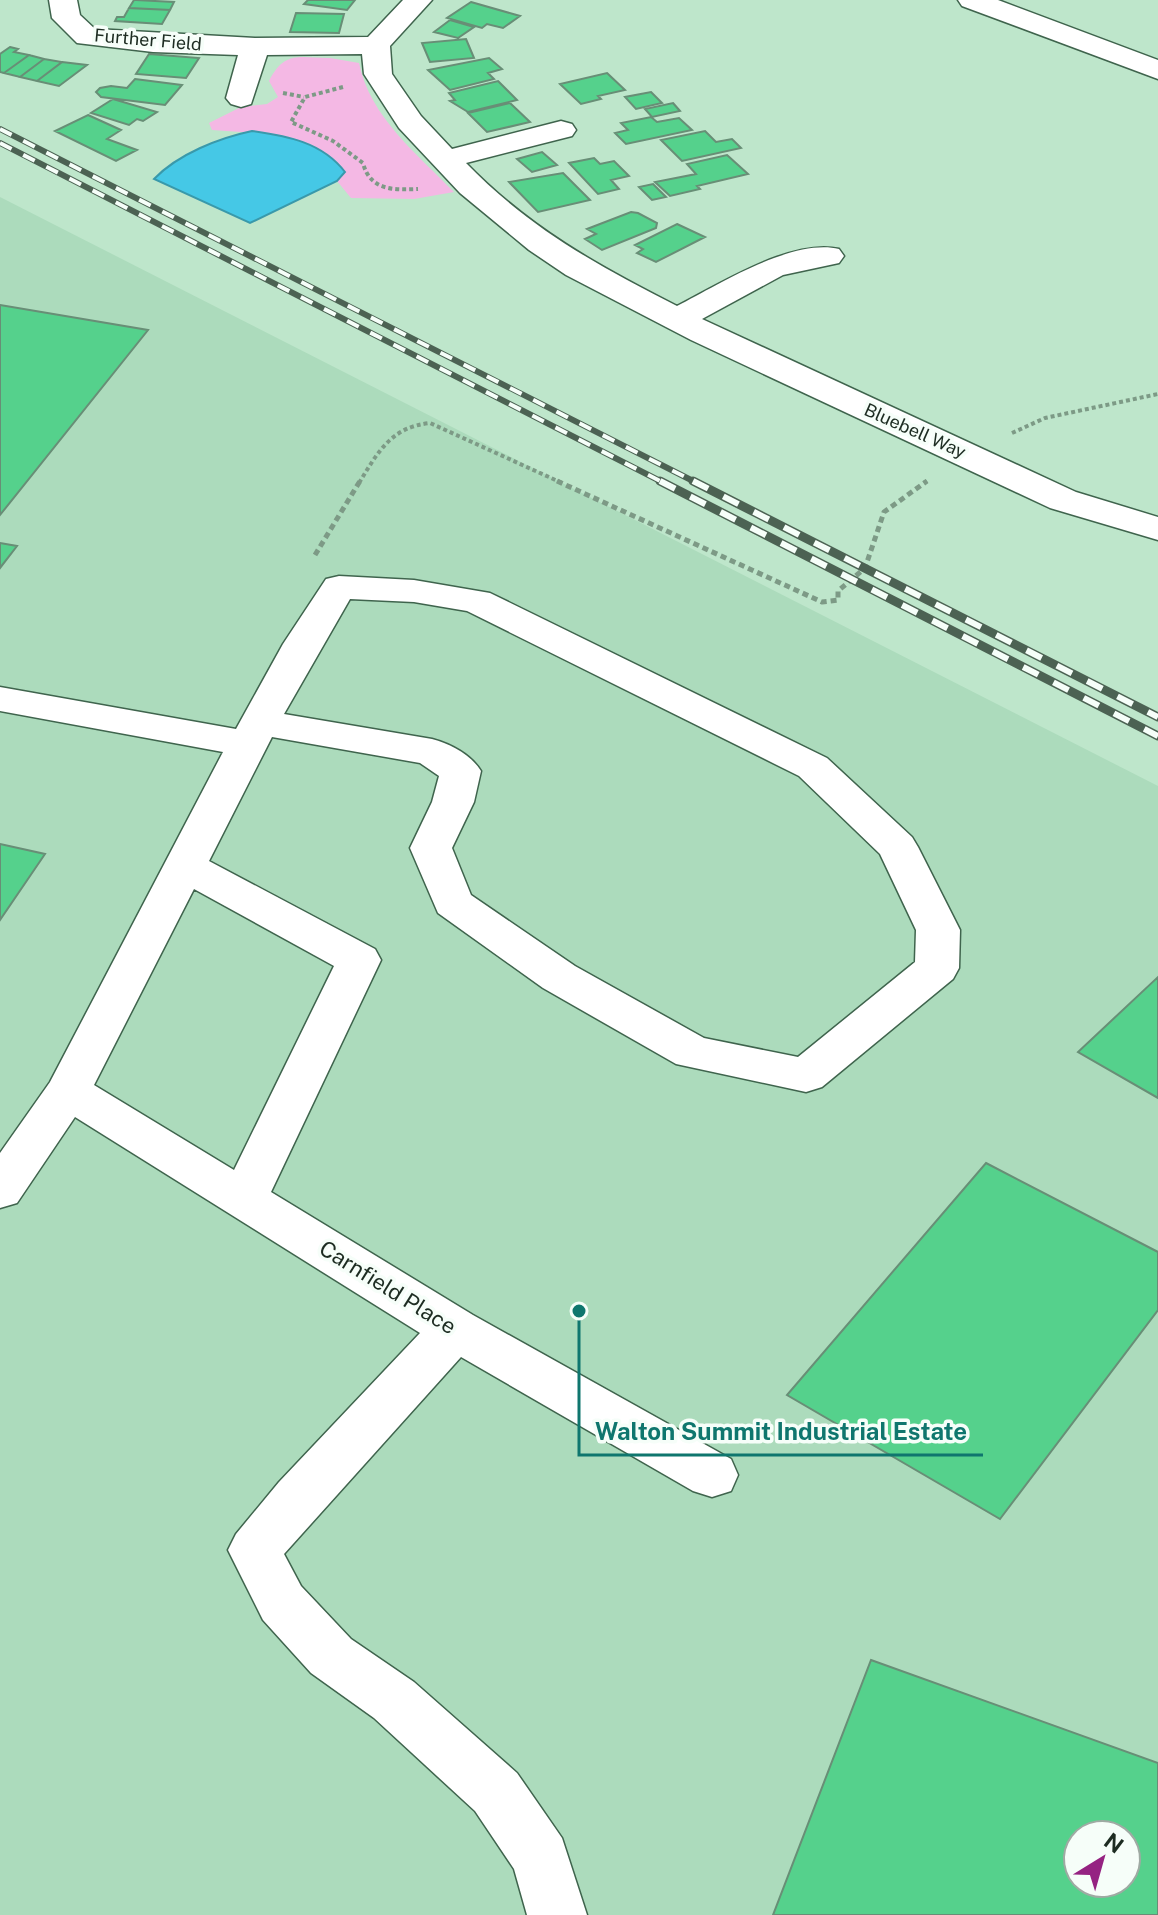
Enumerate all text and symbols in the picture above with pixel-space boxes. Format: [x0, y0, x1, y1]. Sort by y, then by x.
street label: Further Field [93, 24, 203, 55]
street label: Bluebell Way [861, 399, 970, 462]
street label: Carnfield Place [315, 1235, 461, 1339]
callout: Walton Summit Industrial Estate [579, 1407, 983, 1455]
text: Walton Summit Industrial Estate [595, 1417, 967, 1445]
north arrow [1062, 1819, 1142, 1899]
text: N [1099, 1827, 1129, 1859]

